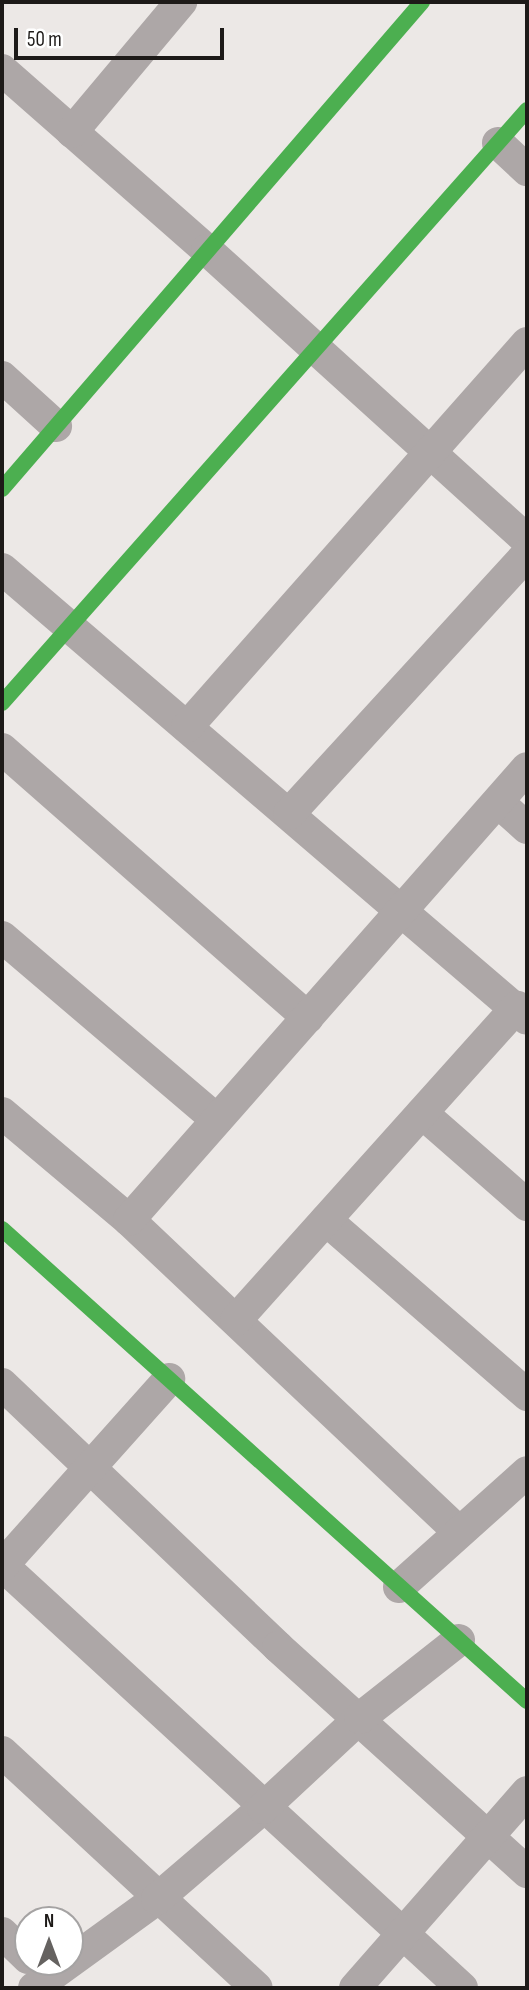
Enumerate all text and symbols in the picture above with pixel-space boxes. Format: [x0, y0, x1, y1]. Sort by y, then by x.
scale bar [18, 14, 228, 58]
text: 50 m [27, 27, 62, 52]
north arrow [14, 1906, 84, 1976]
text: N [44, 1910, 54, 1933]

